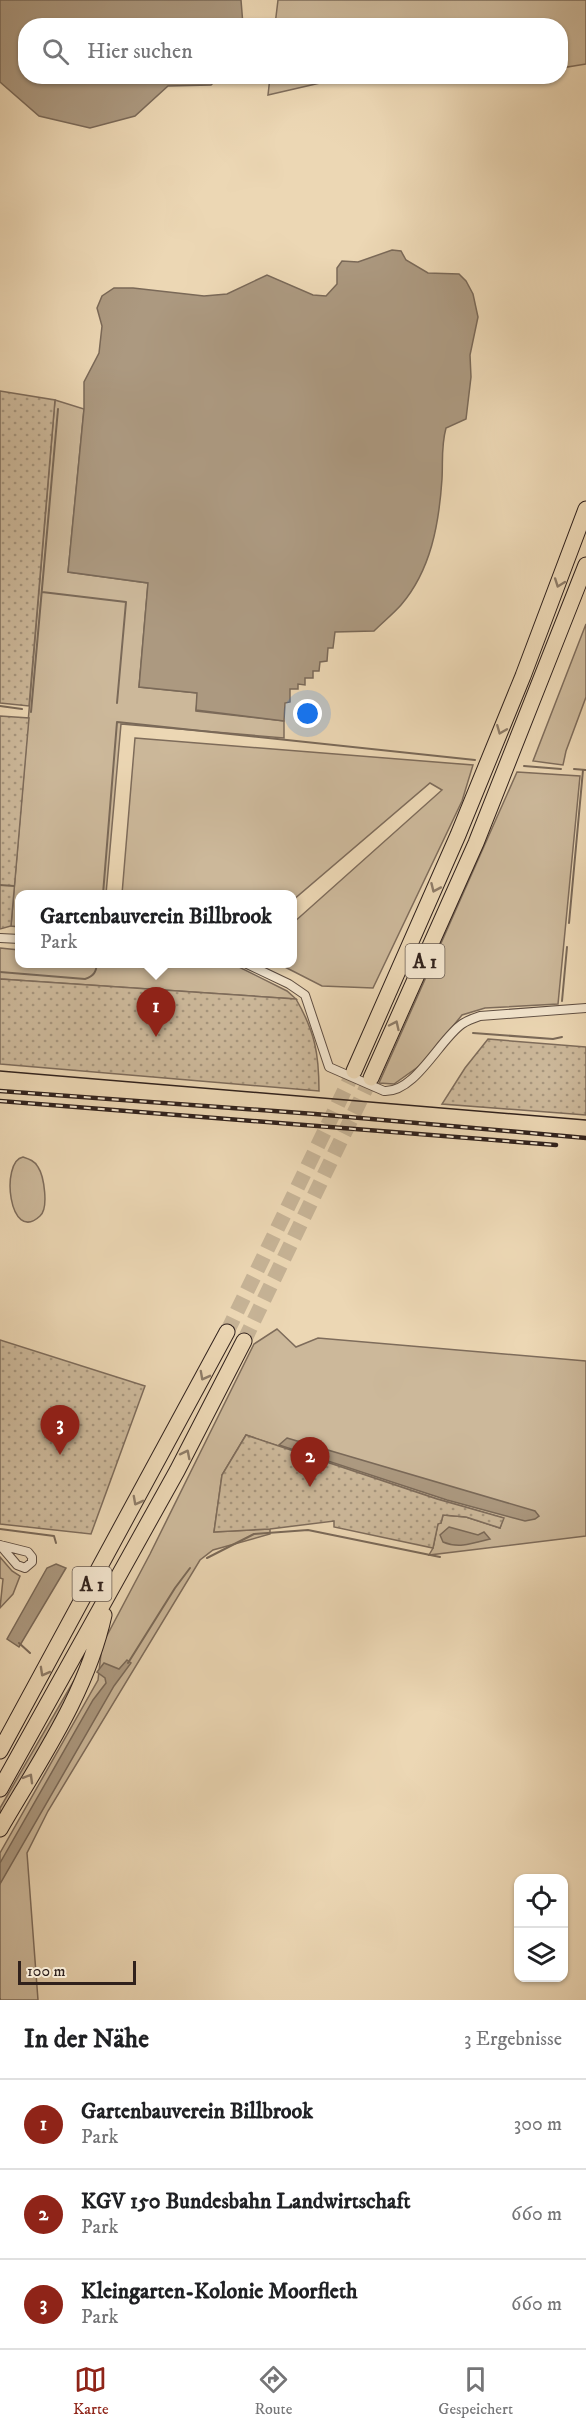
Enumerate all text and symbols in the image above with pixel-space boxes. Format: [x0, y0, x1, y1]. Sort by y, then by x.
search box [18, 18, 568, 84]
icon: search [39, 35, 72, 68]
text: Hier suchen [87, 38, 193, 65]
one-way arrow [553, 577, 566, 588]
your location [293, 699, 322, 728]
one-way arrow [496, 723, 508, 734]
one-way arrow [430, 882, 442, 893]
popup [15, 890, 297, 968]
text: Gartenbauverein Billbrook [40, 903, 272, 930]
text: Park [40, 930, 77, 955]
road number: A 1 [406, 944, 444, 978]
pin: 1 [136, 988, 176, 1037]
one-way arrow [388, 1021, 400, 1032]
one-way arrow [200, 1369, 211, 1380]
pin: 3 [40, 1406, 80, 1455]
pin: 2 [290, 1438, 330, 1487]
one-way arrow [179, 1449, 190, 1460]
one-way arrow [133, 1494, 144, 1505]
road number: A 1 [72, 1567, 112, 1601]
one-way arrow [40, 1666, 51, 1676]
one-way arrow [22, 1774, 33, 1784]
map controls [514, 1874, 568, 1982]
button: locate [514, 1874, 568, 1928]
button: layers [514, 1928, 568, 1982]
scale bar [18, 1958, 136, 1986]
text: 100 m [27, 1961, 66, 1981]
text: In der Nähe [24, 2023, 149, 2056]
text: 3 Ergebnisse [464, 2027, 562, 2052]
text: Gartenbauverein Billbrook [81, 2098, 313, 2125]
text: 1 [40, 2112, 47, 2137]
text: 300 m [514, 2112, 562, 2137]
text: Park [81, 2125, 118, 2150]
text: KGV 150 Bundesbahn Landwirtschaft [81, 2188, 410, 2215]
text: 2 [39, 2202, 48, 2227]
text: 660 m [511, 2202, 562, 2227]
text: Park [81, 2215, 118, 2240]
text: Kleingarten-Kolonie Moorfleth [81, 2278, 358, 2305]
text: 3 [40, 2292, 47, 2317]
text: 660 m [511, 2292, 562, 2317]
text: Park [81, 2305, 118, 2330]
tab: Karte [73, 2363, 109, 2419]
tab: Route [255, 2363, 292, 2419]
tab: Gespeichert [438, 2363, 513, 2419]

